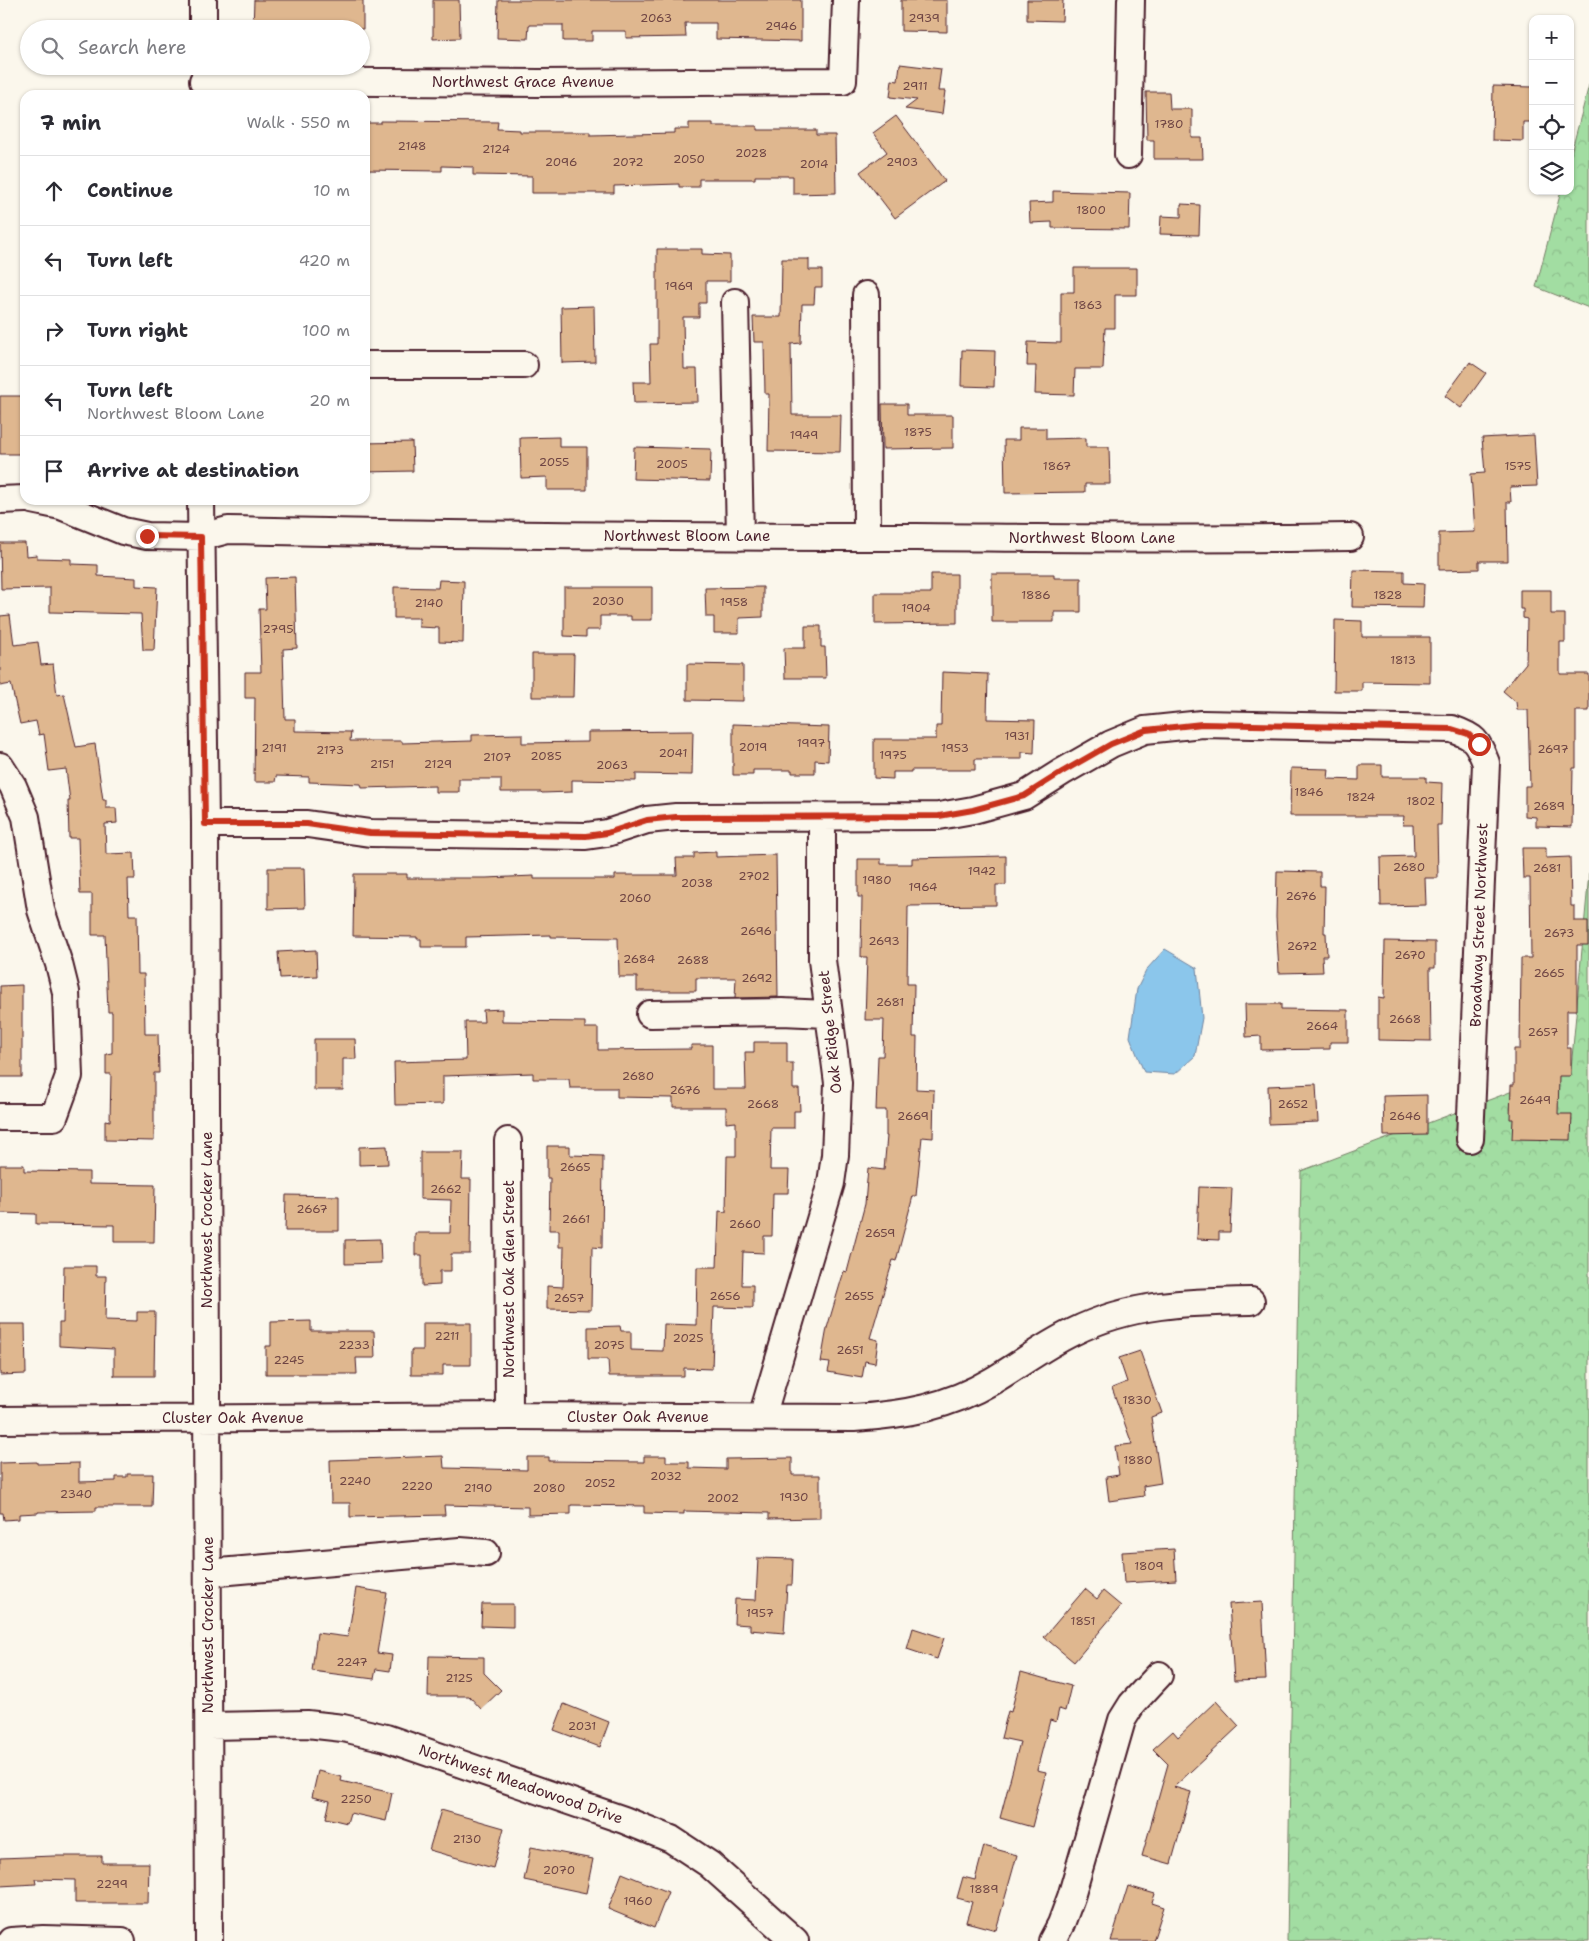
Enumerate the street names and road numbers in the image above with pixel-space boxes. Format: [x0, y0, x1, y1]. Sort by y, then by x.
street label: Northwest Grace Avenue [432, 72, 614, 92]
street label: Northwest Bloom Lane [604, 526, 770, 546]
street label: Northwest Bloom Lane [1009, 528, 1175, 548]
street label: Broadway Street Northwest [1465, 822, 1493, 1028]
street label: Oak Ridge Street [814, 969, 846, 1095]
street label: Northwest Crocker Lane [197, 1132, 217, 1308]
street label: Northwest Oak Glen Street [499, 1180, 519, 1378]
street label: Cluster Oak Avenue [567, 1407, 709, 1427]
street label: Cluster Oak Avenue [162, 1408, 304, 1428]
street label: Northwest Crocker Lane [198, 1537, 218, 1713]
street label: Northwest Meadowood Drive [416, 1740, 626, 1828]

